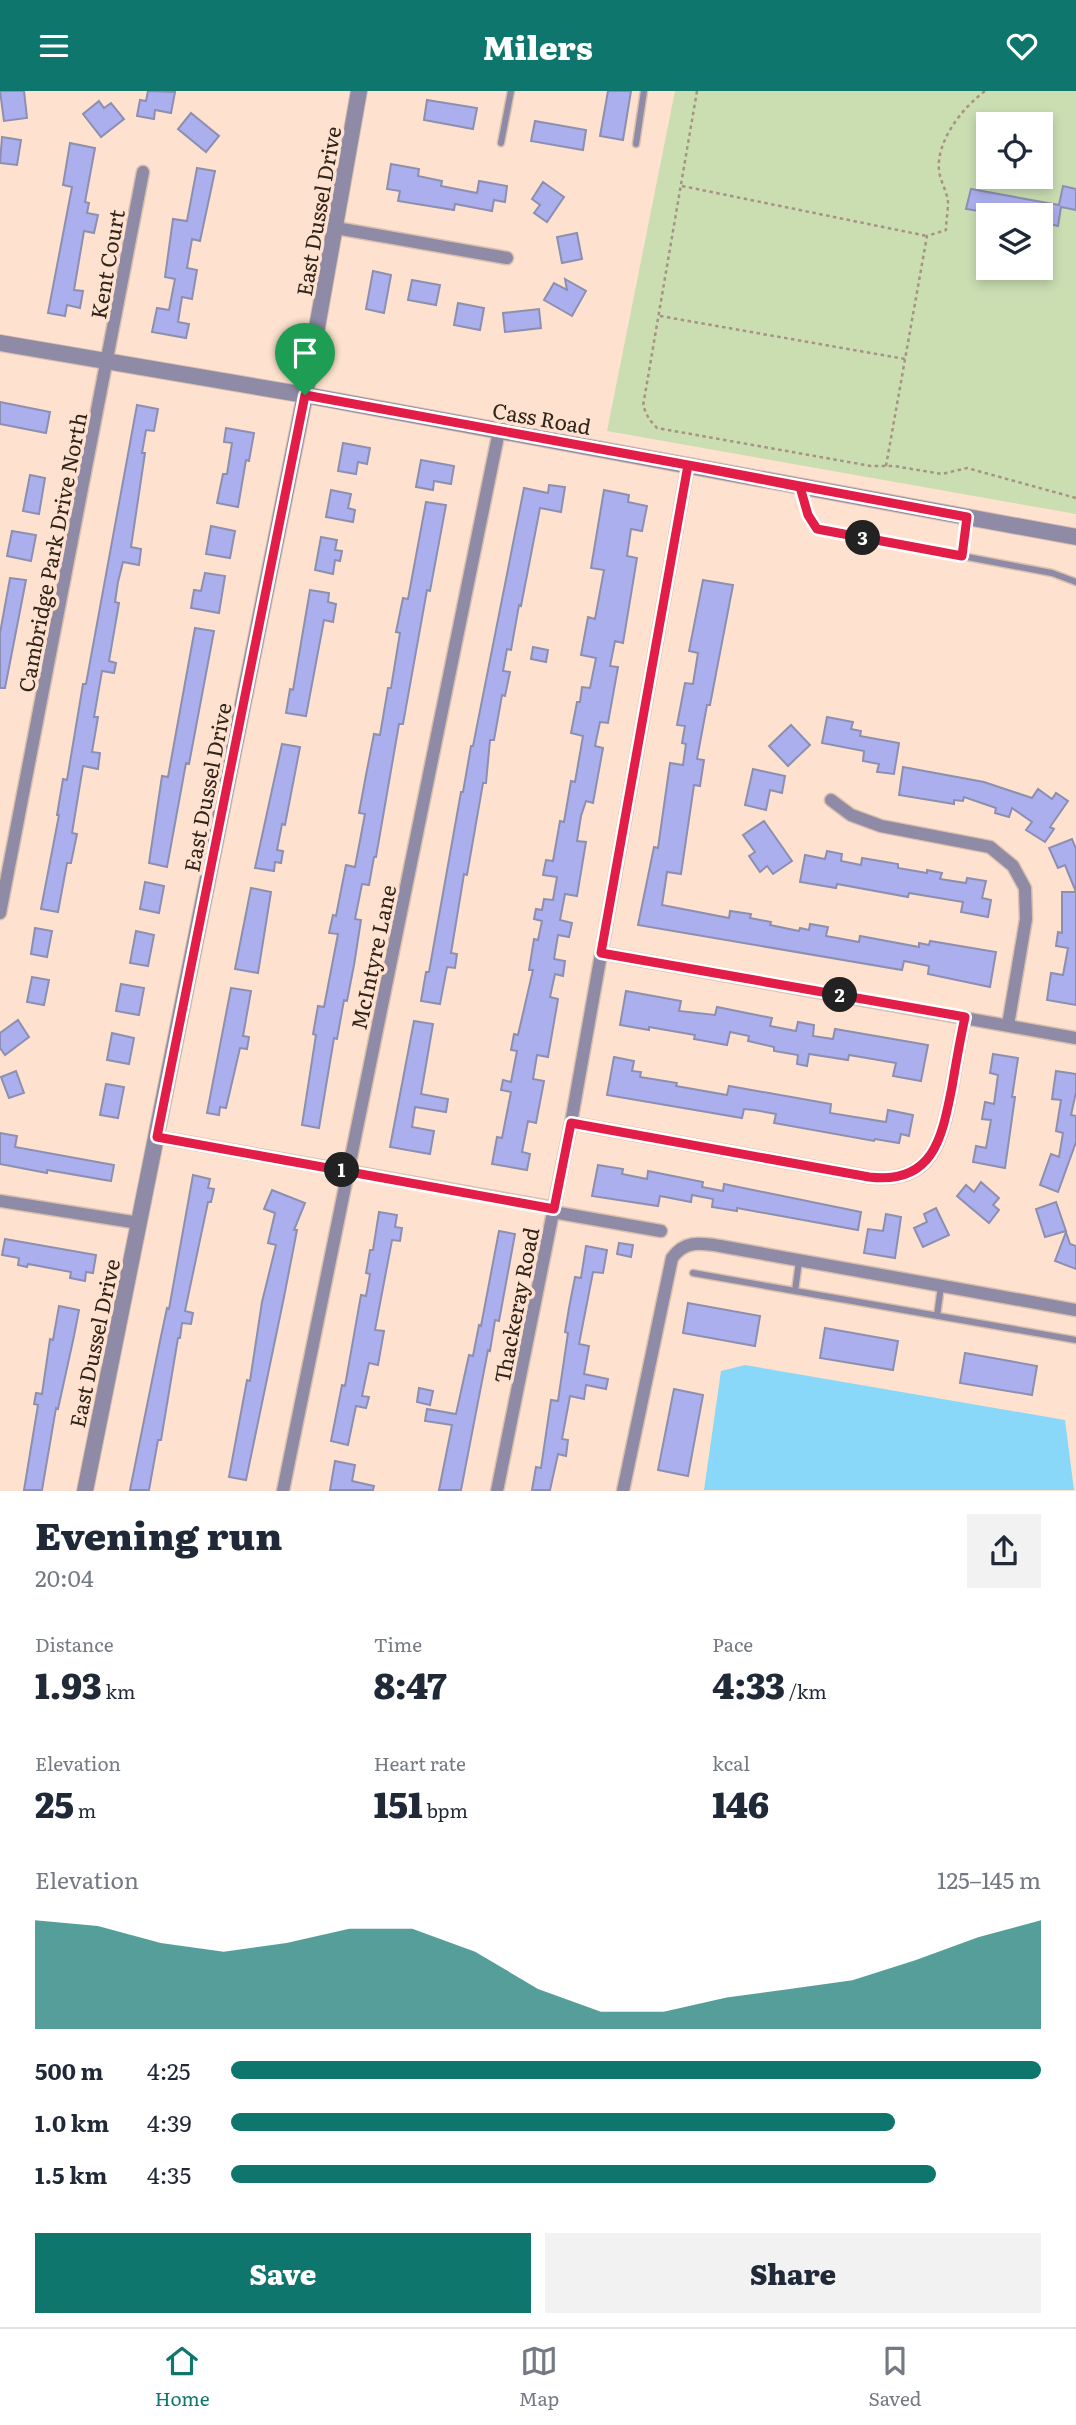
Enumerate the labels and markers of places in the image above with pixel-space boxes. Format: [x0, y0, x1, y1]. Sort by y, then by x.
pin [275, 323, 335, 395]
pin: 3 [846, 521, 880, 555]
pin: 2 [822, 977, 858, 1013]
pin: 1 [324, 1153, 360, 1187]

